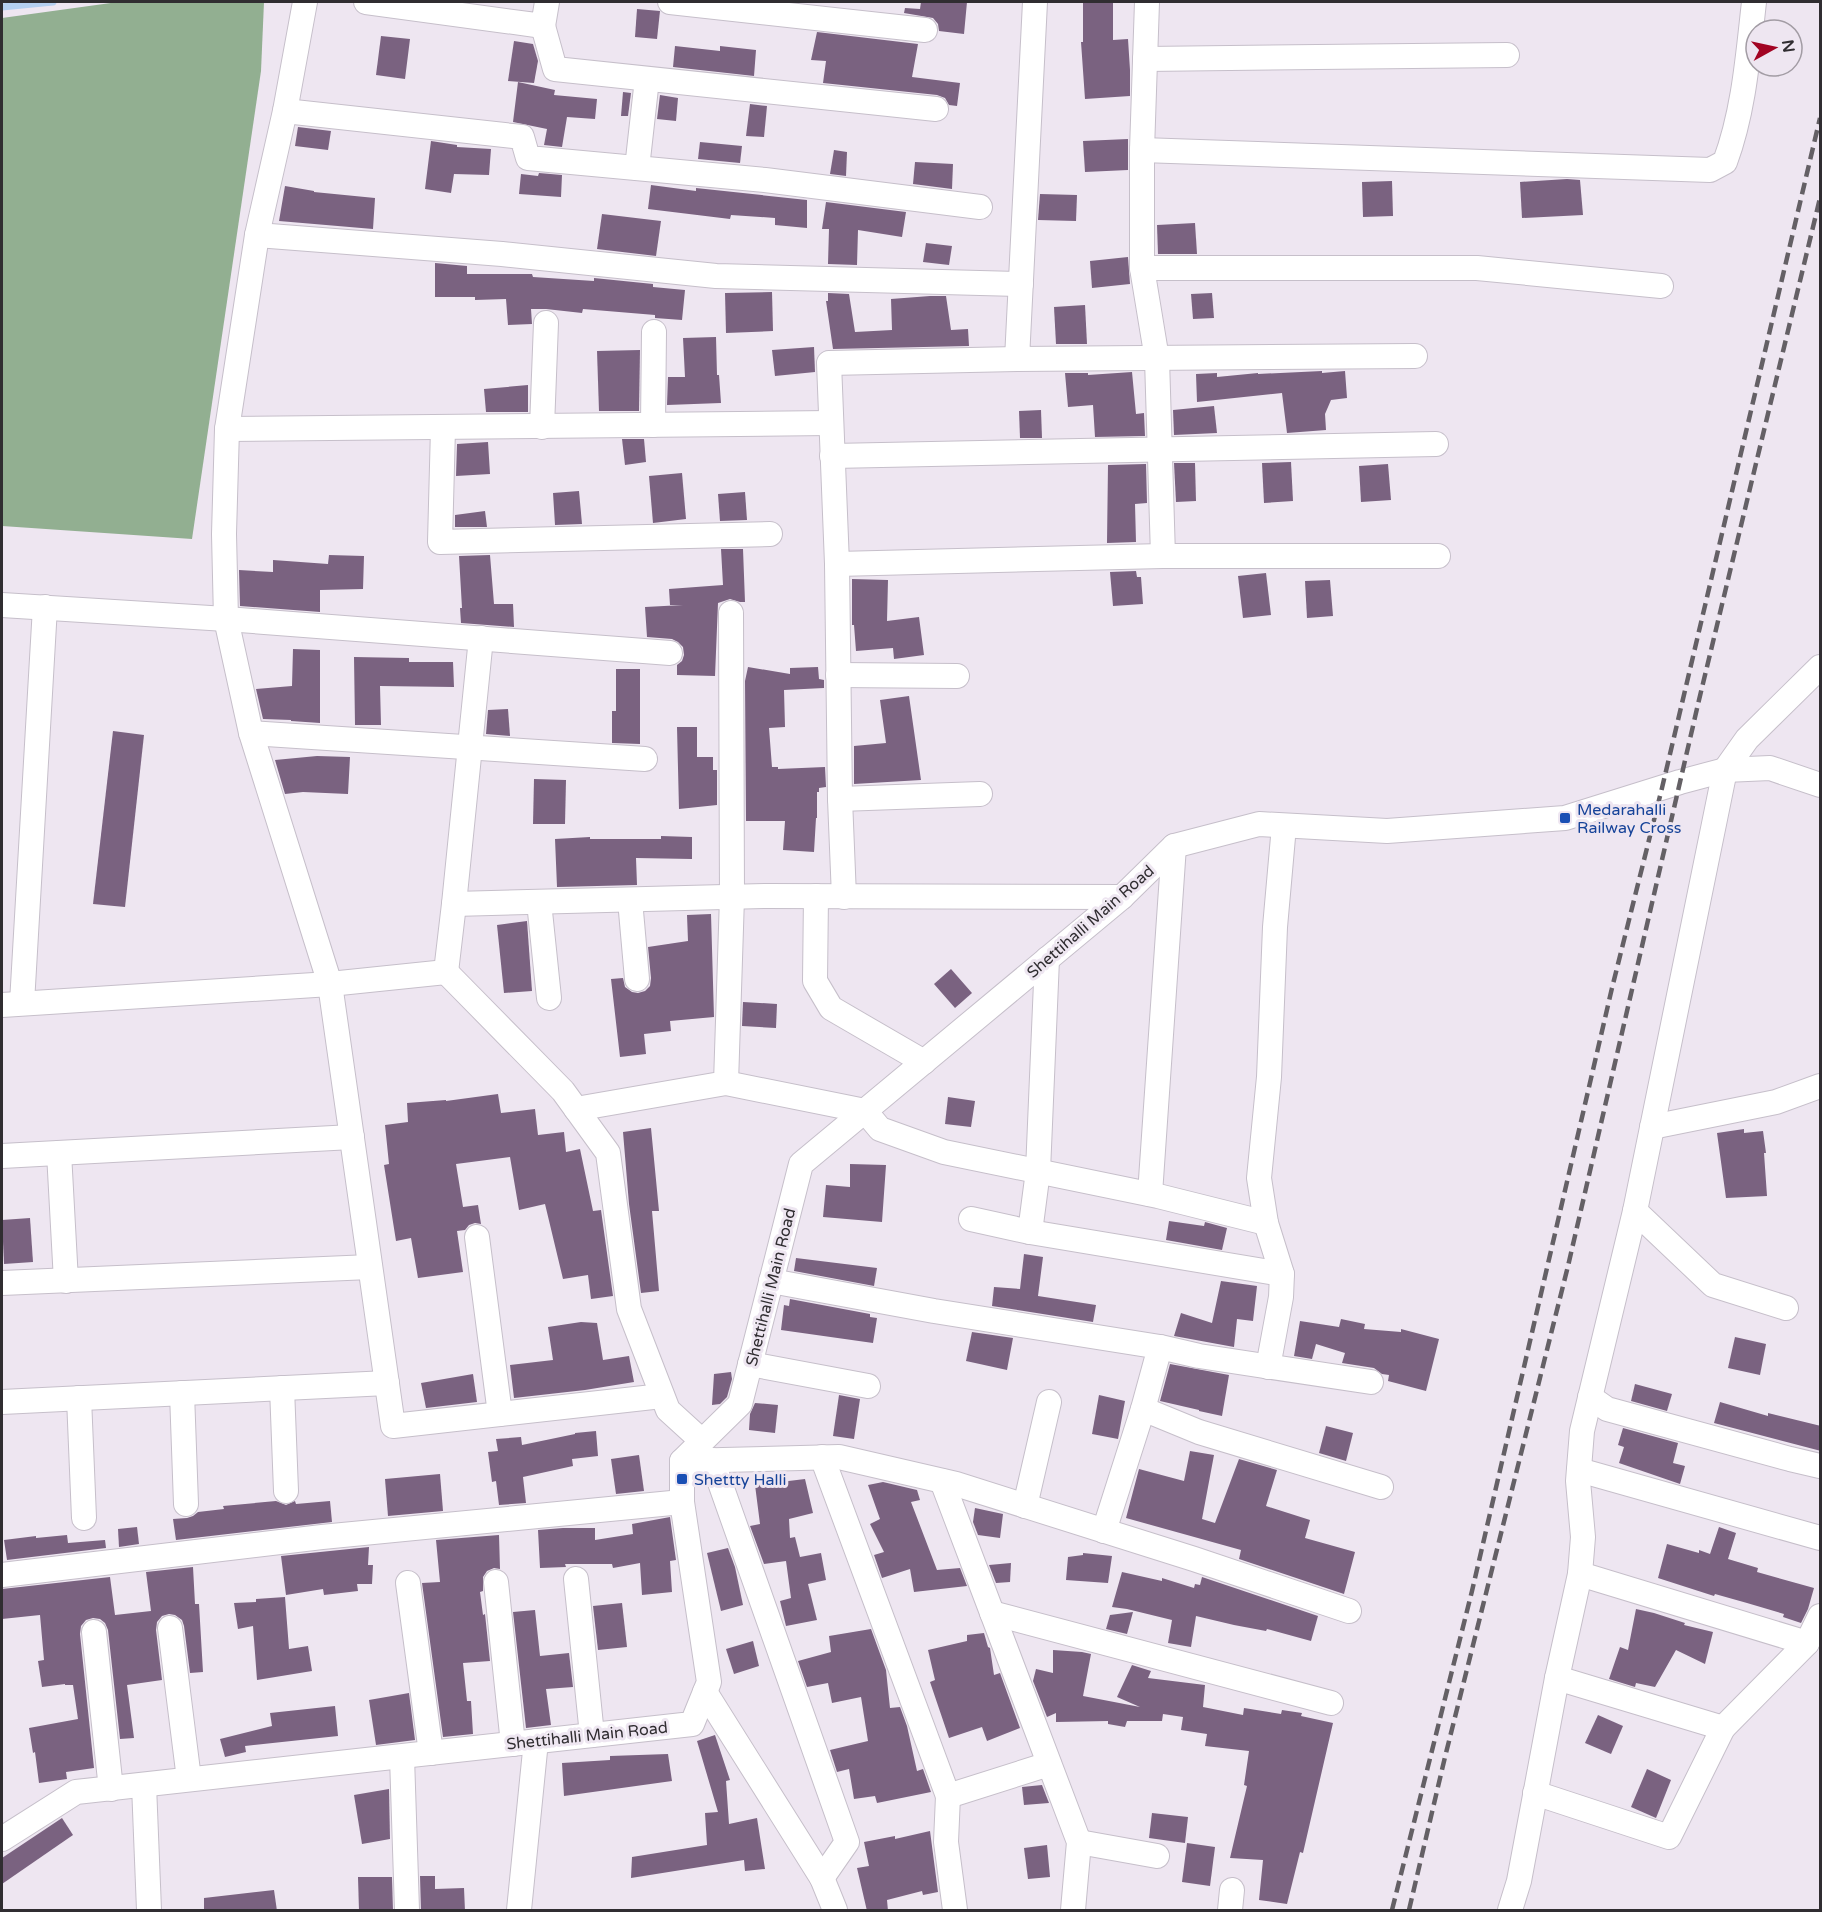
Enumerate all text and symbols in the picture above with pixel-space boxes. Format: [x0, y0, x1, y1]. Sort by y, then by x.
north arrow [1744, 18, 1804, 78]
text: N [1777, 38, 1799, 54]
place label: Medarahalli Railway Cross [1577, 800, 1682, 838]
marker: Medarahalli Railway Cross [1558, 811, 1572, 825]
street label: Shettihalli Main Road [1023, 861, 1158, 982]
street label: Shettihalli Main Road [742, 1206, 800, 1368]
place label: Shettty Halli [694, 1470, 787, 1490]
marker: Shettty Halli [675, 1472, 689, 1486]
street label: Shettihalli Main Road [505, 1718, 669, 1754]

